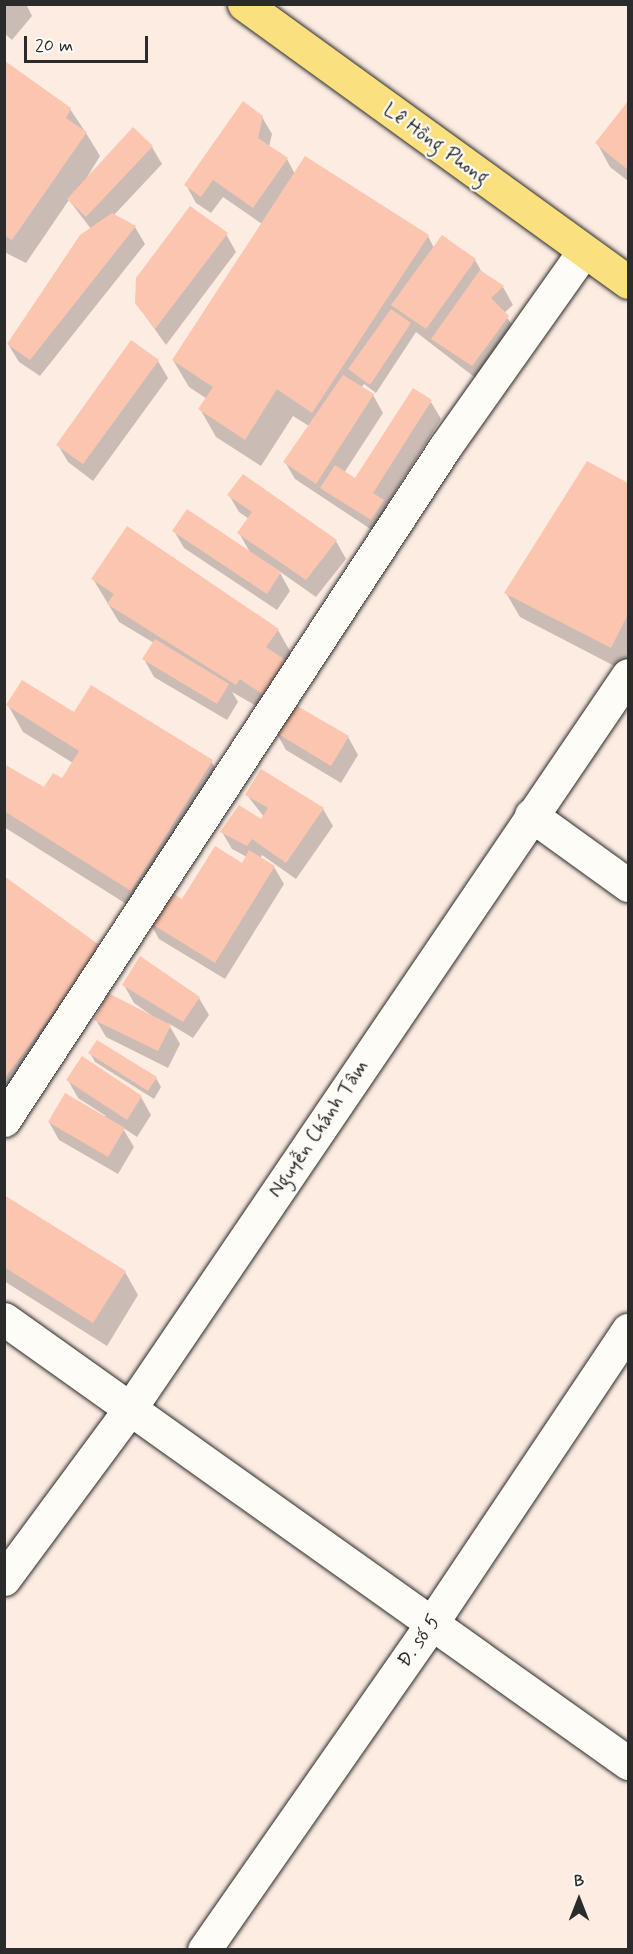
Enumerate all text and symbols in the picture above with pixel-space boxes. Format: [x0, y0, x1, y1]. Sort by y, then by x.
scale bar [27, 24, 152, 62]
text: 20 m [35, 34, 73, 58]
street label: Lê Hồng Phong [379, 98, 493, 190]
street label: Nguyễn Chánh Tâm [263, 1055, 375, 1203]
street label: Đ. số 5 [392, 1610, 446, 1672]
north arrow [549, 1870, 609, 1930]
text: B [574, 1871, 584, 1892]

